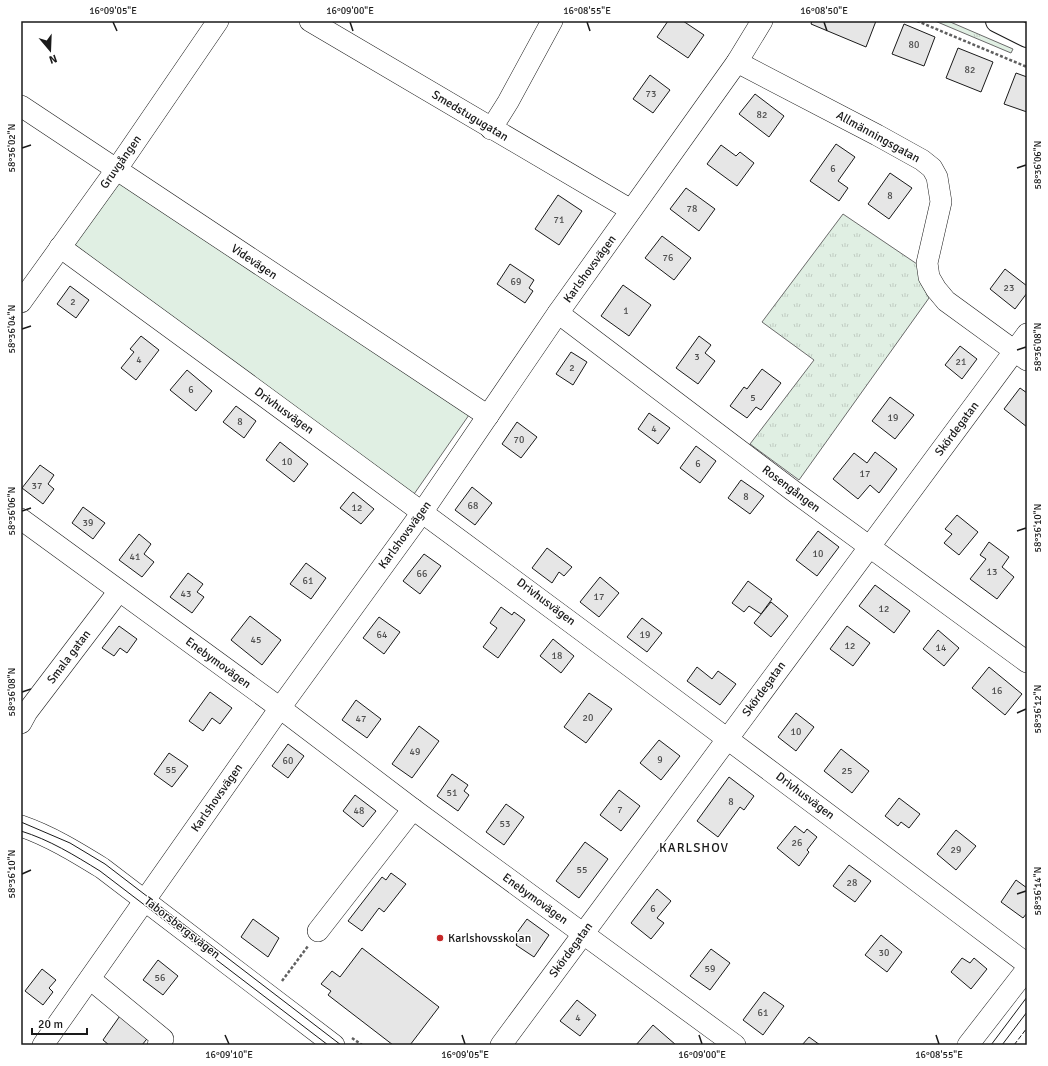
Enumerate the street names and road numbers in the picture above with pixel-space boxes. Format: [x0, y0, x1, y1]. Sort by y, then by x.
street label: Smedstugugatan [429, 87, 511, 145]
street label: Allmänningsgatan [834, 108, 922, 166]
street label: Gruvgången [97, 132, 145, 192]
street label: Karlshovsvägen [560, 232, 620, 306]
street label: Videvägen [228, 241, 280, 283]
street label: Drivhusvägen [251, 384, 317, 438]
street label: Skördegatan [932, 399, 982, 459]
street label: Rosengången [759, 462, 823, 516]
street label: Karlshovsvägen [375, 498, 435, 572]
street label: Drivhusvägen [514, 575, 578, 629]
street label: Smala gatan [44, 627, 94, 687]
street label: Enebymovägen [182, 634, 254, 692]
street label: Skördegatan [739, 659, 789, 719]
street label: Karlshovsvägen [188, 761, 246, 835]
street label: Drivhusvägen [773, 769, 837, 823]
street label: Enebymovägen [499, 870, 571, 928]
street label: Taborsbergsvägen [141, 894, 223, 962]
street label: Skördegatan [546, 920, 596, 980]

